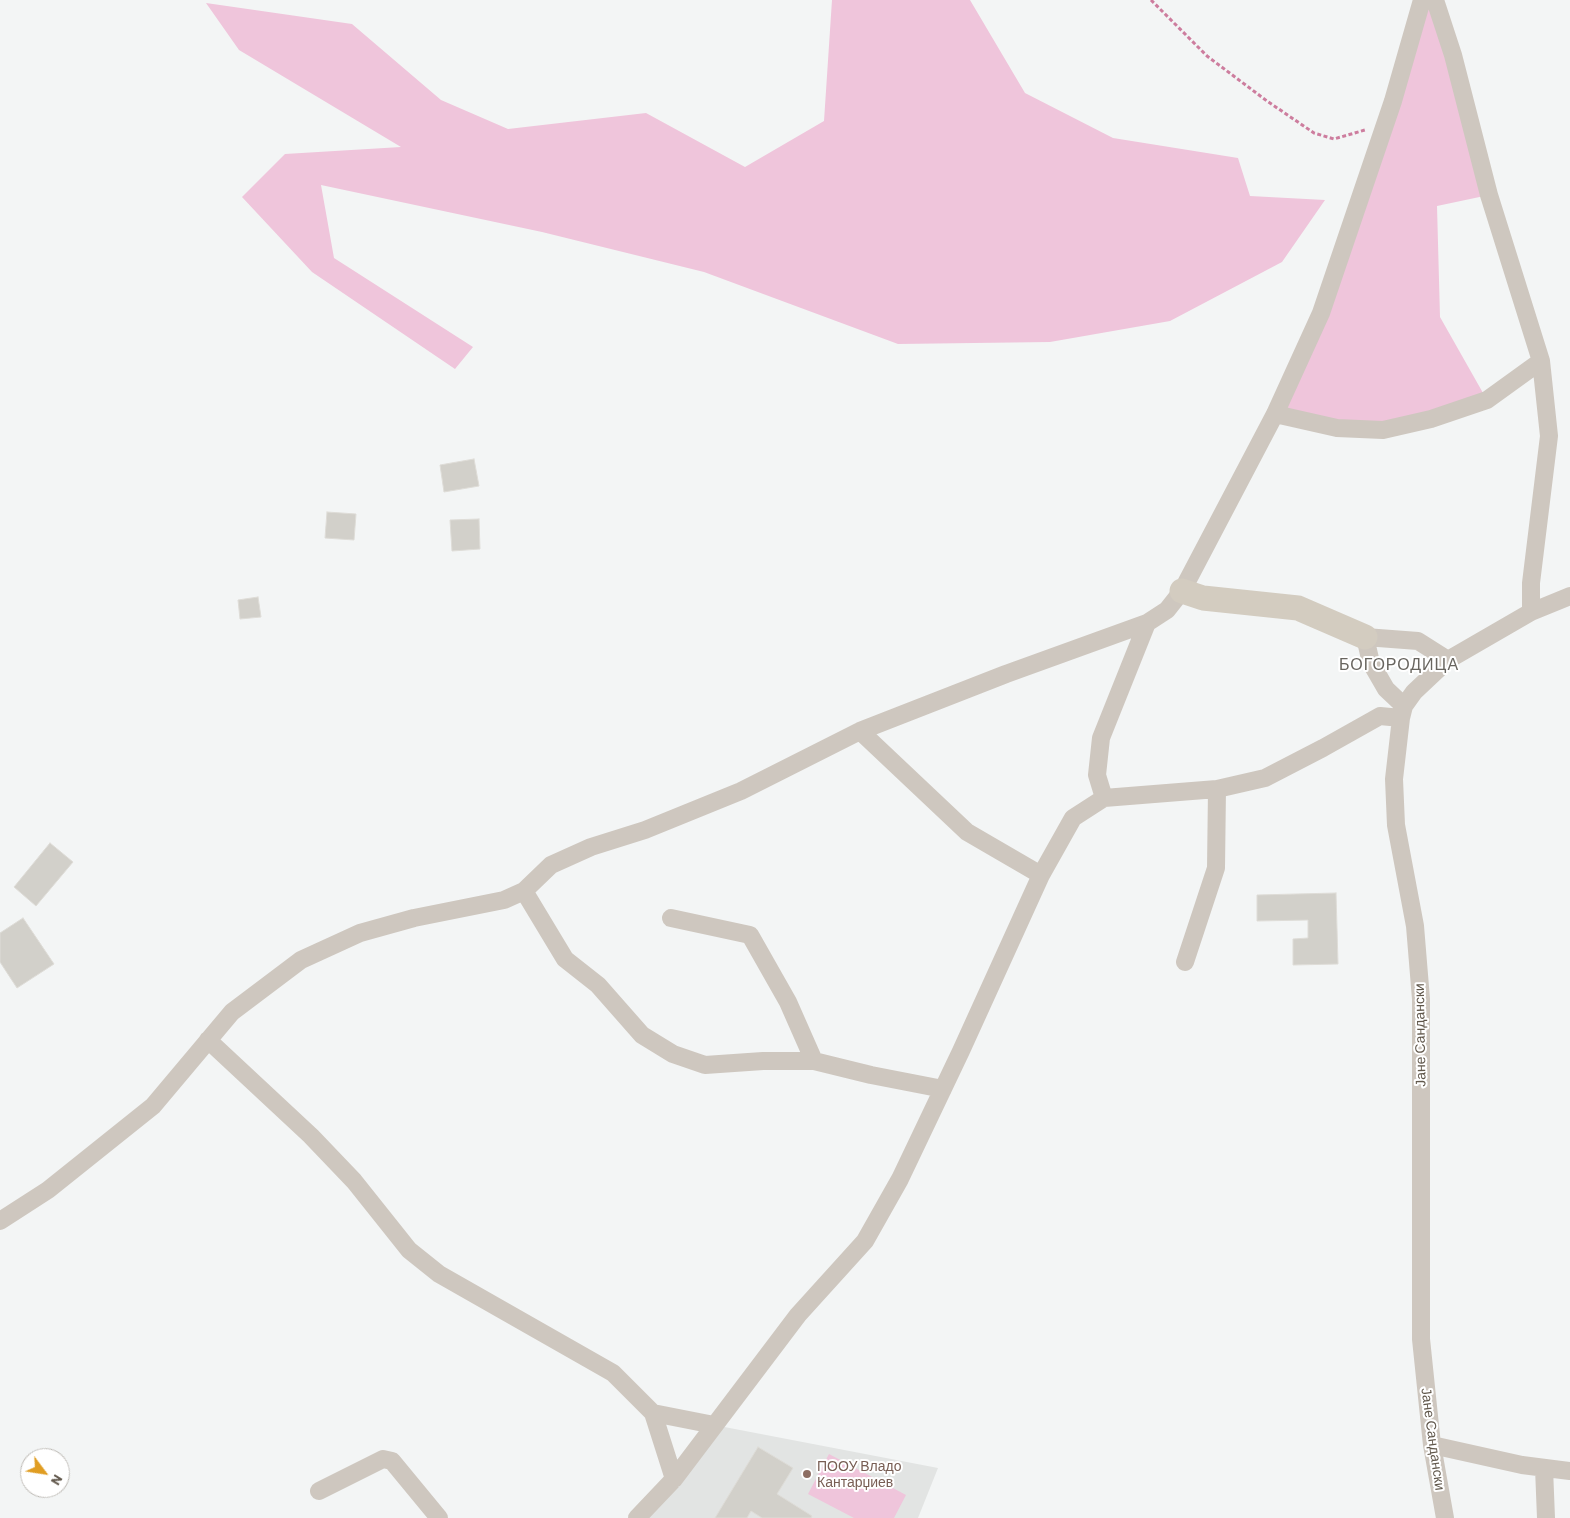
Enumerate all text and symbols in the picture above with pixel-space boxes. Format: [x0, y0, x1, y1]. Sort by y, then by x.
district label: БОГОРОДИЦА [1338, 655, 1460, 675]
street label: Јане Сандански [1411, 983, 1429, 1087]
street label: Јане Сандански [1417, 1387, 1449, 1491]
north arrow [20, 1448, 70, 1498]
place label: ПООУ Владо Кантарџиев [817, 1458, 901, 1490]
marker: ПООУ Владо Кантарџиев [801, 1468, 813, 1480]
text: N [48, 1472, 67, 1489]

